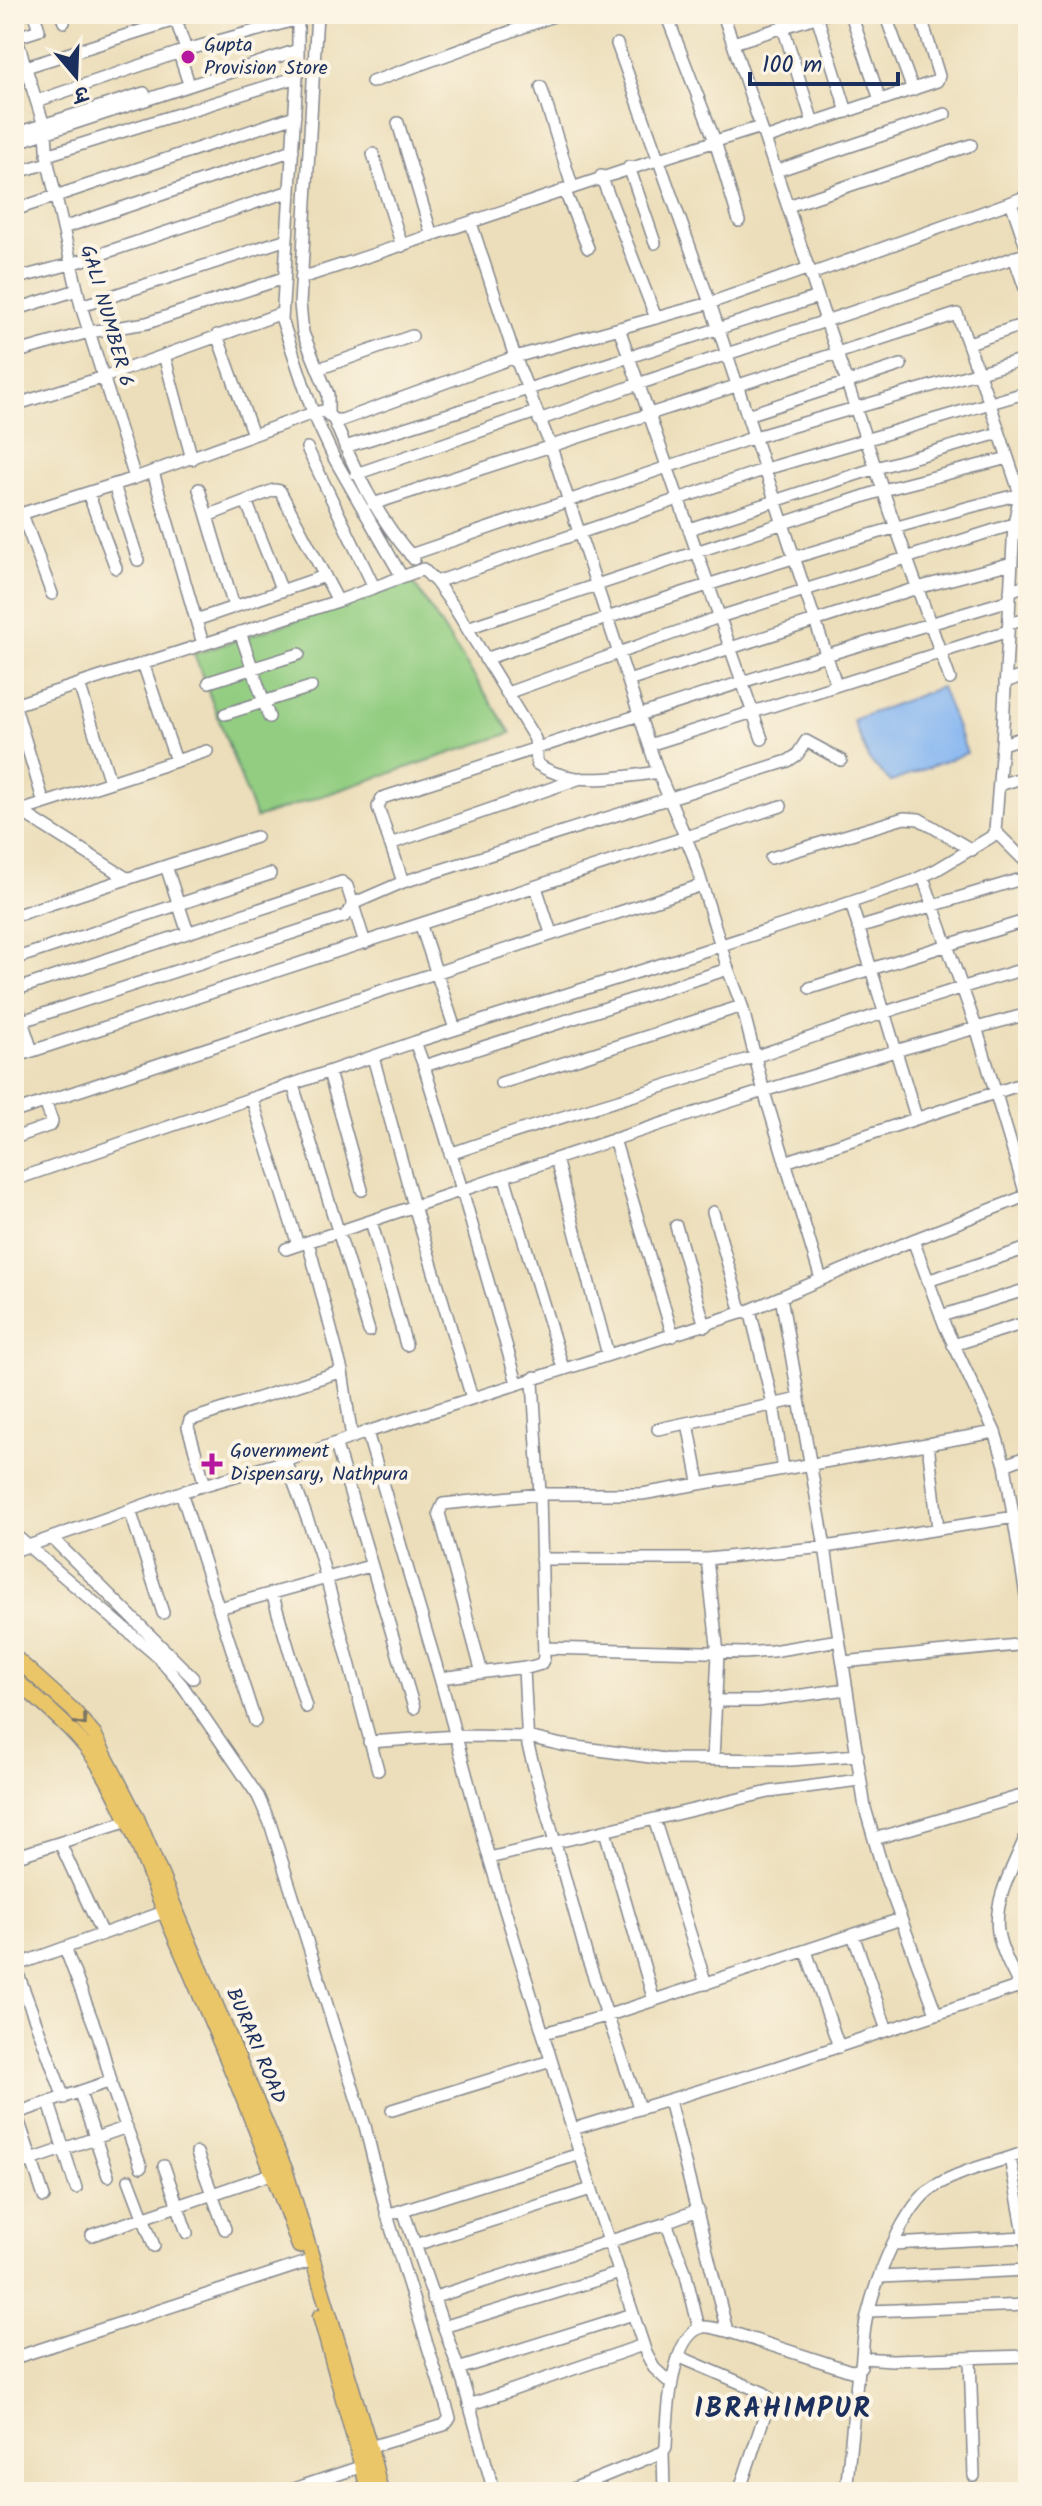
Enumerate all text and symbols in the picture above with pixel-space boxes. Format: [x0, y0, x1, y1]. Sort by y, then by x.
place label: Gupta Provision Store [204, 30, 328, 85]
north arrow [36, 36, 116, 116]
scale bar [750, 36, 898, 86]
text: 100 m [762, 46, 822, 85]
marker: Gupta Provision Store [179, 48, 197, 66]
text: उ [66, 74, 94, 113]
street label: GALI NUMBER 6 [70, 241, 142, 391]
place label: Government Dispensary, Nathpura [230, 1436, 408, 1491]
marker: Government Dispensary, Nathpura [201, 1453, 223, 1475]
one-way arrow [72, 1711, 87, 1726]
street label: BURARI ROAD [216, 1983, 294, 2109]
district label: IBRAHIMPUR [694, 2387, 872, 2432]

